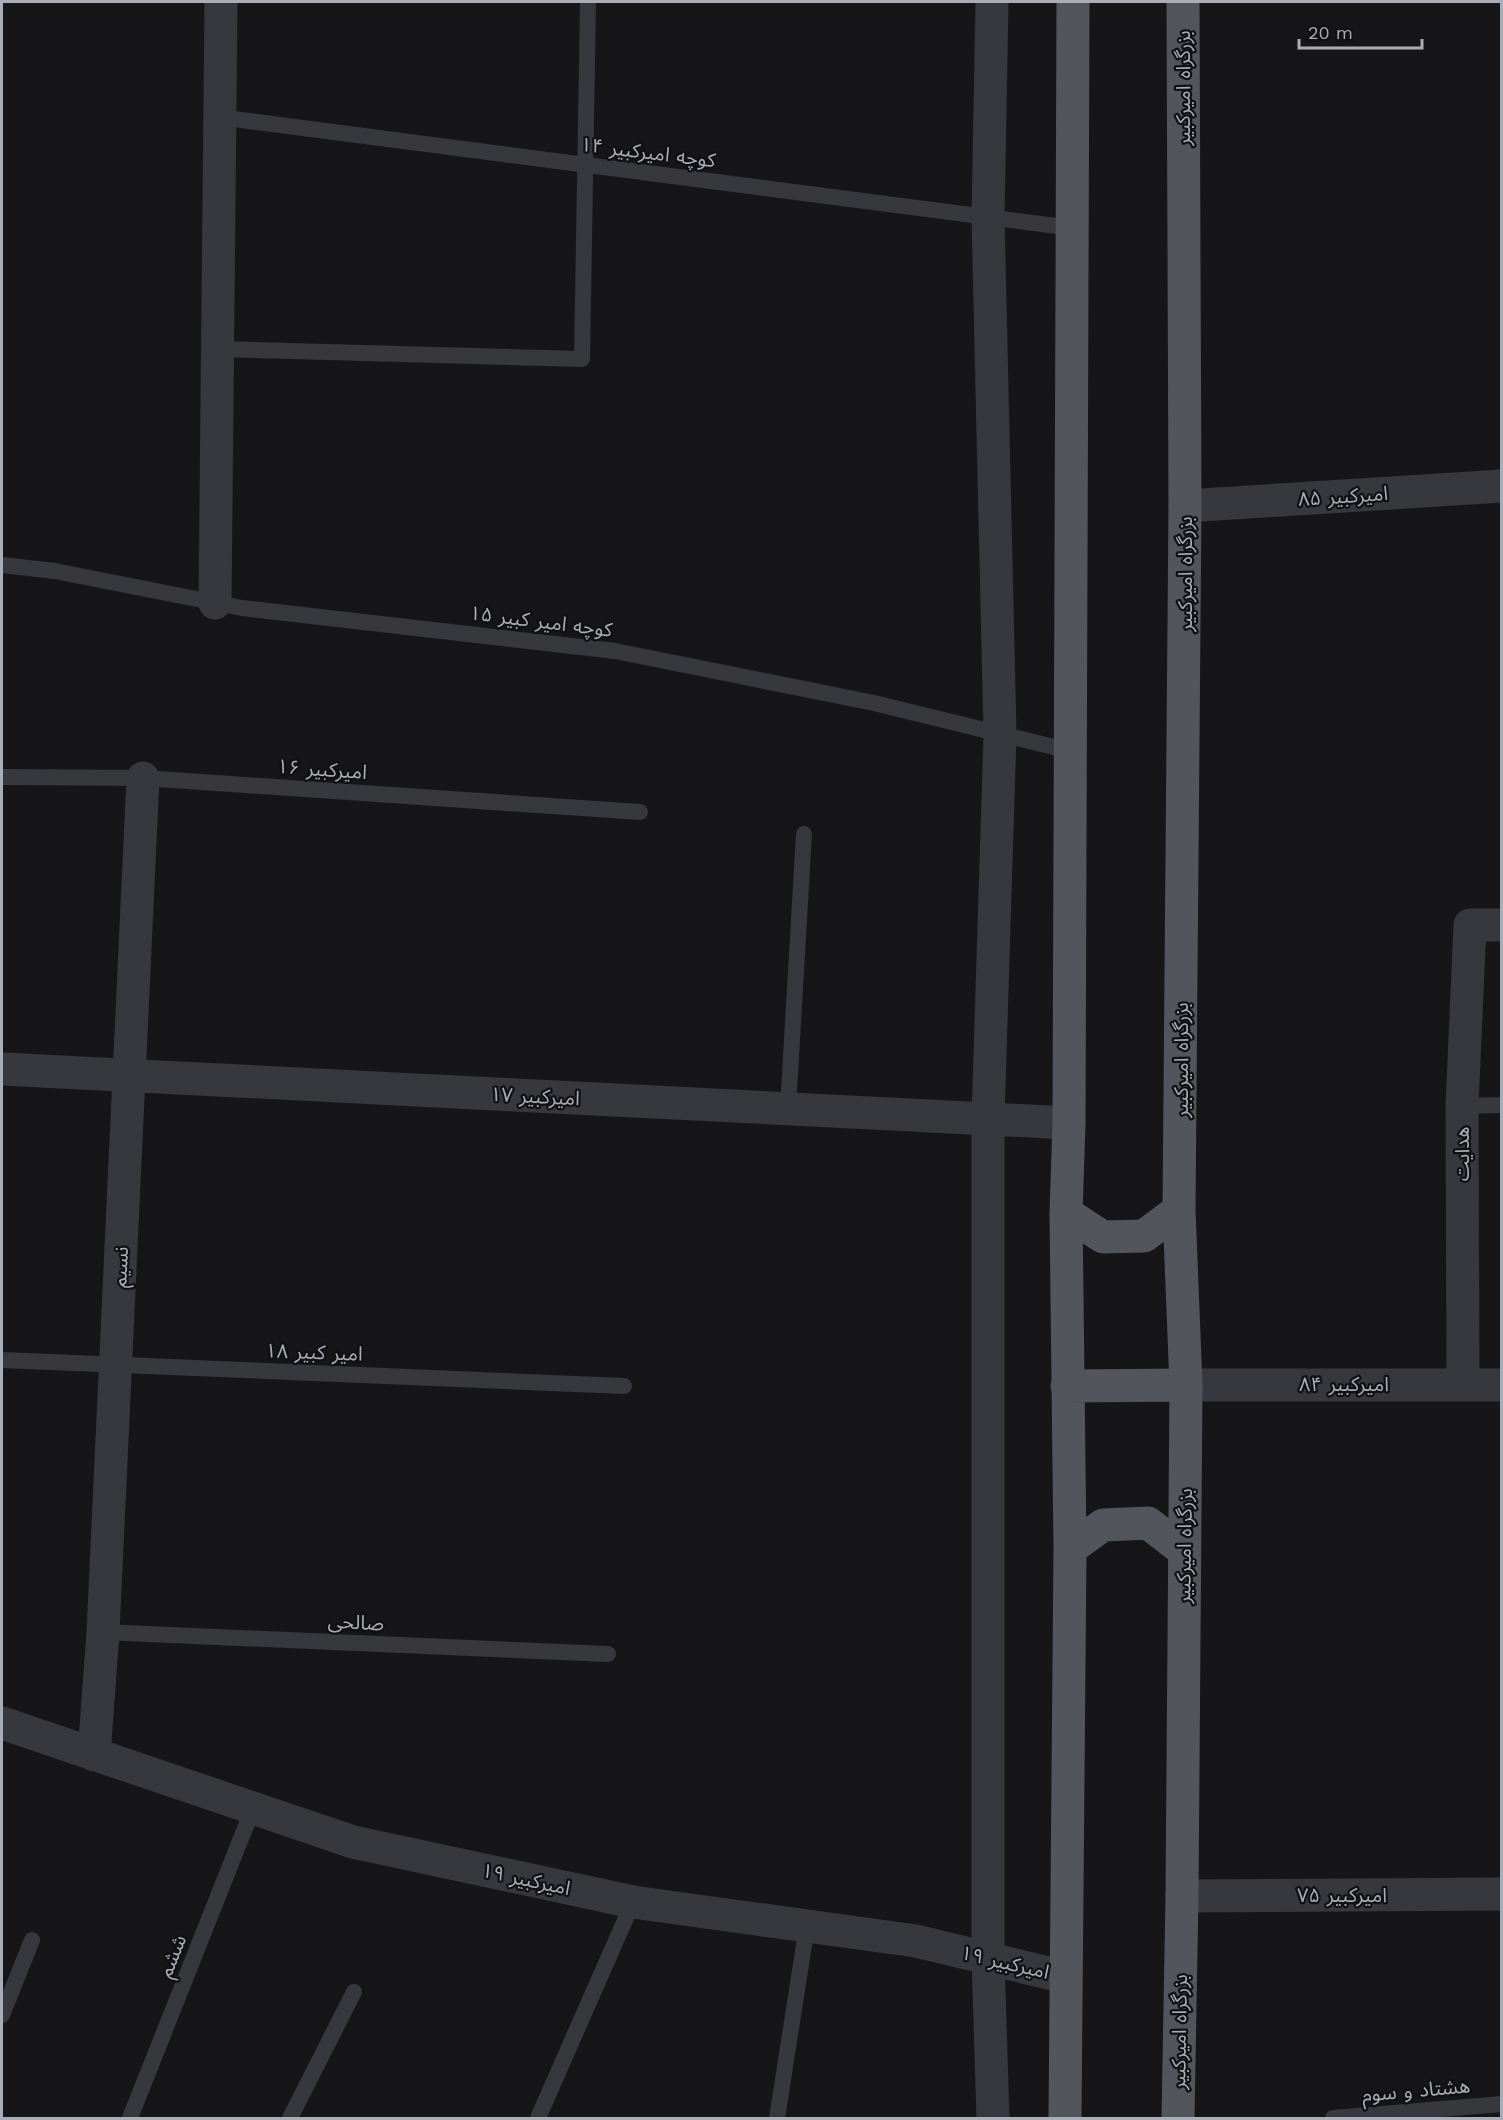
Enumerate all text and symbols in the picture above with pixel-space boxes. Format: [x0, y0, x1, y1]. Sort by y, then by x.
scale bar [1299, 12, 1422, 50]
text: 20 m [1308, 22, 1353, 43]
street label: بزرگراه امیرکبیر [1171, 30, 1195, 147]
street label: کوچه امیرکبیر ۱۴ [579, 132, 718, 173]
street label: امیرکبیر ۸۵ [1297, 481, 1389, 511]
street label: بزرگراه امیرکبیر [1173, 516, 1197, 633]
street label: کوچه امیر کبیر ۱۵ [468, 600, 615, 643]
street label: امیرکبیر ۱۶ [276, 754, 368, 784]
street label: بزرگراه امیرکبیر [1169, 1002, 1193, 1119]
street label: امیرکبیر ۱۷ [489, 1082, 581, 1110]
street label: هدایت [1450, 1127, 1474, 1181]
street label: نسیم [107, 1246, 136, 1288]
street label: امیر کبیر ۱۸ [265, 1338, 363, 1366]
street label: امیرکبیر ۸۴ [1299, 1372, 1389, 1396]
street label: بزرگراه امیرکبیر [1171, 1488, 1197, 1605]
street label: صالحی [327, 1609, 385, 1635]
street label: امیرکبیر ۱۹ [479, 1858, 573, 1900]
street label: امیرکبیر ۷۵ [1297, 1883, 1387, 1907]
street label: ششم [153, 1931, 194, 1982]
street label: امیرکبیر ۱۹ [958, 1940, 1052, 1984]
street label: بزرگراه امیرکبیر [1166, 1974, 1192, 2091]
street label: هشتاد و سوم [1361, 2073, 1471, 2110]

